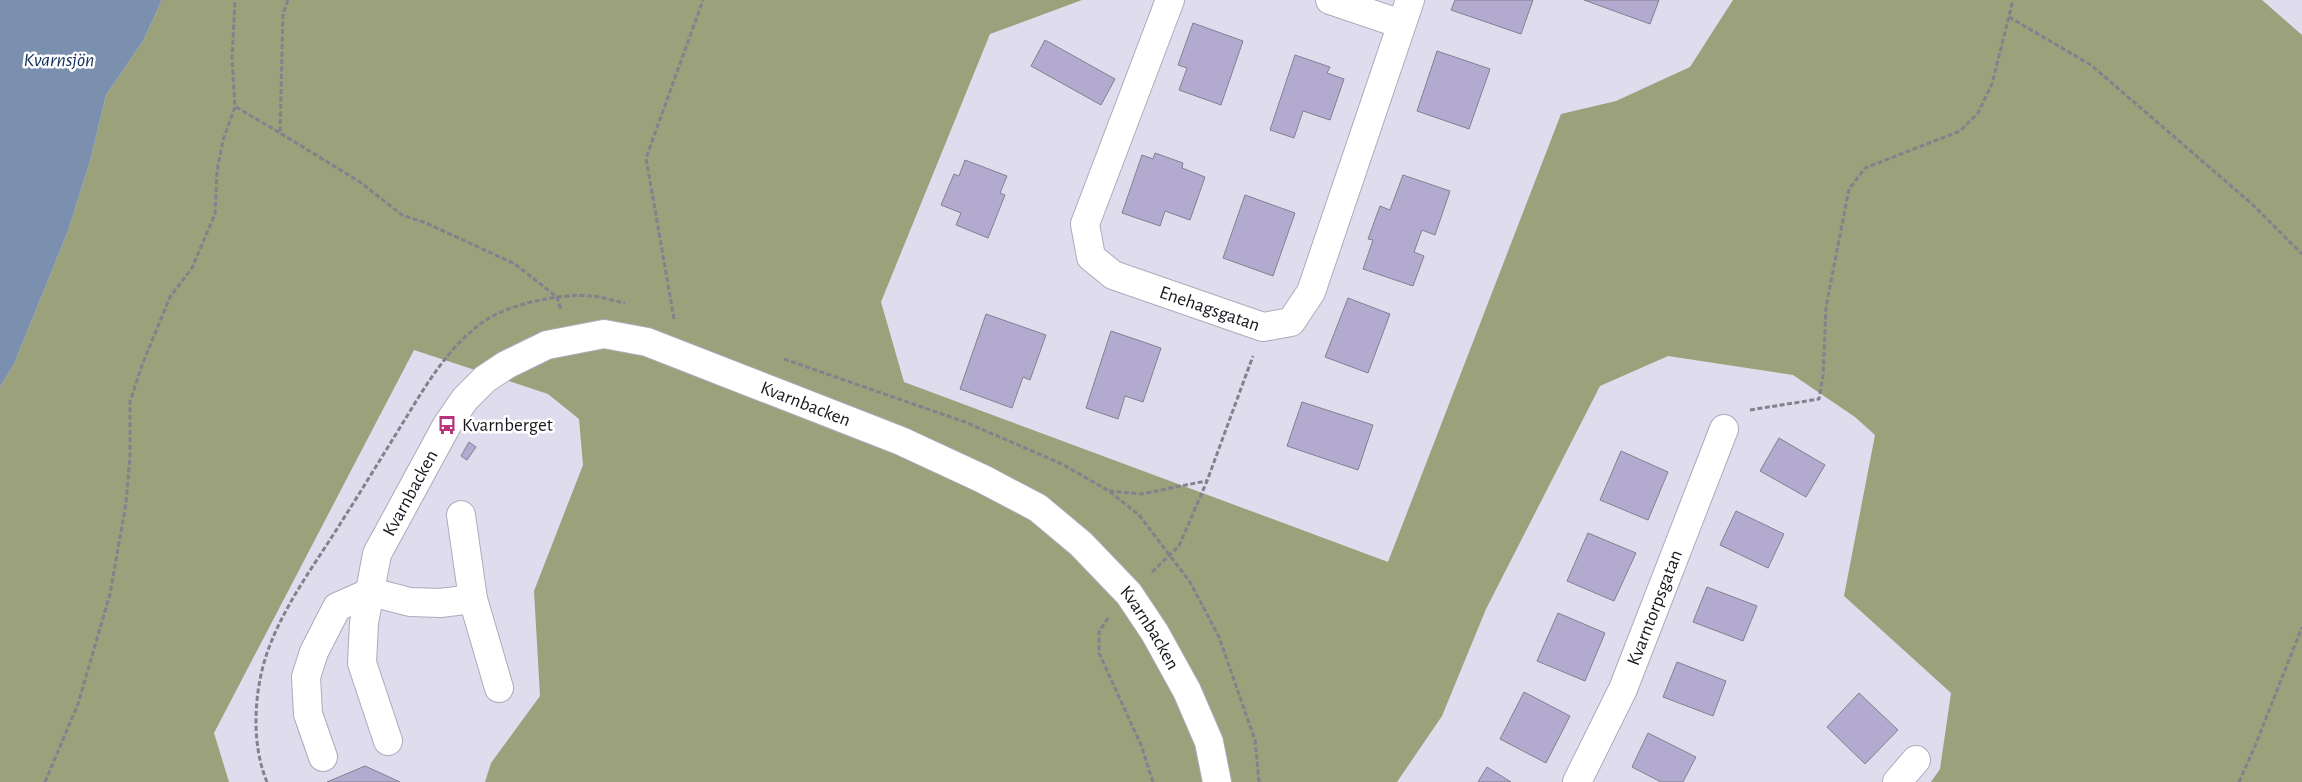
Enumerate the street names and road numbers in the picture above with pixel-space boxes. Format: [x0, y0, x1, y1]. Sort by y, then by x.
street label: Enehagsgatan [1157, 282, 1262, 335]
street label: Kvarnbacken [758, 378, 853, 430]
street label: Kvarnbacken [379, 447, 441, 539]
street label: Kvarntorpsgatan [1624, 547, 1686, 668]
street label: Kvarnbacken [1117, 582, 1183, 673]

